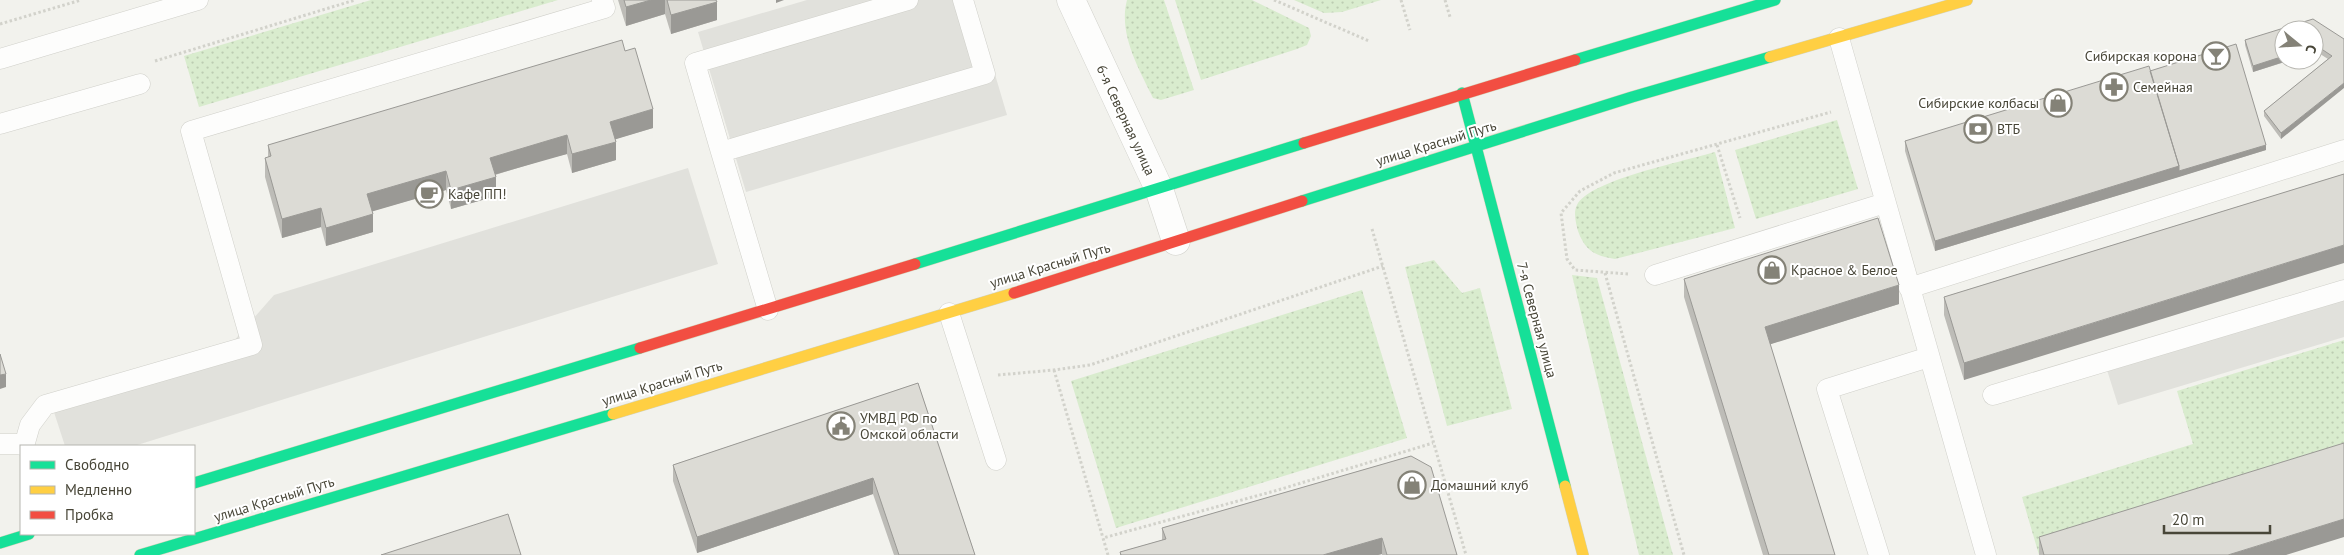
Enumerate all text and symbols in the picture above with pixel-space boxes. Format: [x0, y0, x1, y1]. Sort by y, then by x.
north arrow [2274, 20, 2324, 70]
bar icon: Сибирская корона [2201, 41, 2231, 71]
text: С [2302, 43, 2321, 56]
place label: Сибирская корона [2085, 47, 2197, 65]
street label: 6-я Северная улица [1093, 62, 1160, 178]
pharmacy icon: Семейная [2099, 72, 2129, 102]
place label: Семейная [2133, 78, 2193, 96]
shop icon: Сибирские колбасы [2043, 88, 2073, 118]
place label: Сибирские колбасы [1918, 94, 2039, 112]
bank icon: ВТБ [1963, 114, 1993, 144]
street label: улица Красный Путь [1374, 116, 1499, 170]
place label: ВТБ [1997, 120, 2021, 138]
cafe icon: Кафе ПП! [414, 179, 444, 209]
place label: Кафе ПП! [448, 185, 507, 203]
street label: улица Красный Путь [988, 238, 1113, 292]
shop icon: Красное & Белое [1757, 255, 1787, 285]
street label: 7-я Северная улица [1513, 260, 1561, 380]
place label: Красное & Белое [1791, 261, 1898, 279]
street label: улица Красный Путь [600, 356, 725, 410]
place label: УМВД РФ по Омской области [860, 409, 959, 443]
public building icon: УМВД РФ по Омской области [826, 411, 856, 441]
legend [20, 445, 195, 535]
text: Свободно [65, 455, 129, 474]
shop icon: Домашний клуб [1397, 470, 1427, 500]
street label: улица Красный Путь [212, 472, 337, 526]
place label: Домашний клуб [1431, 476, 1529, 494]
text: Медленно [65, 480, 132, 499]
scale bar [2164, 502, 2270, 534]
text: Пробка [65, 505, 114, 524]
text: 20 m [2172, 510, 2205, 529]

